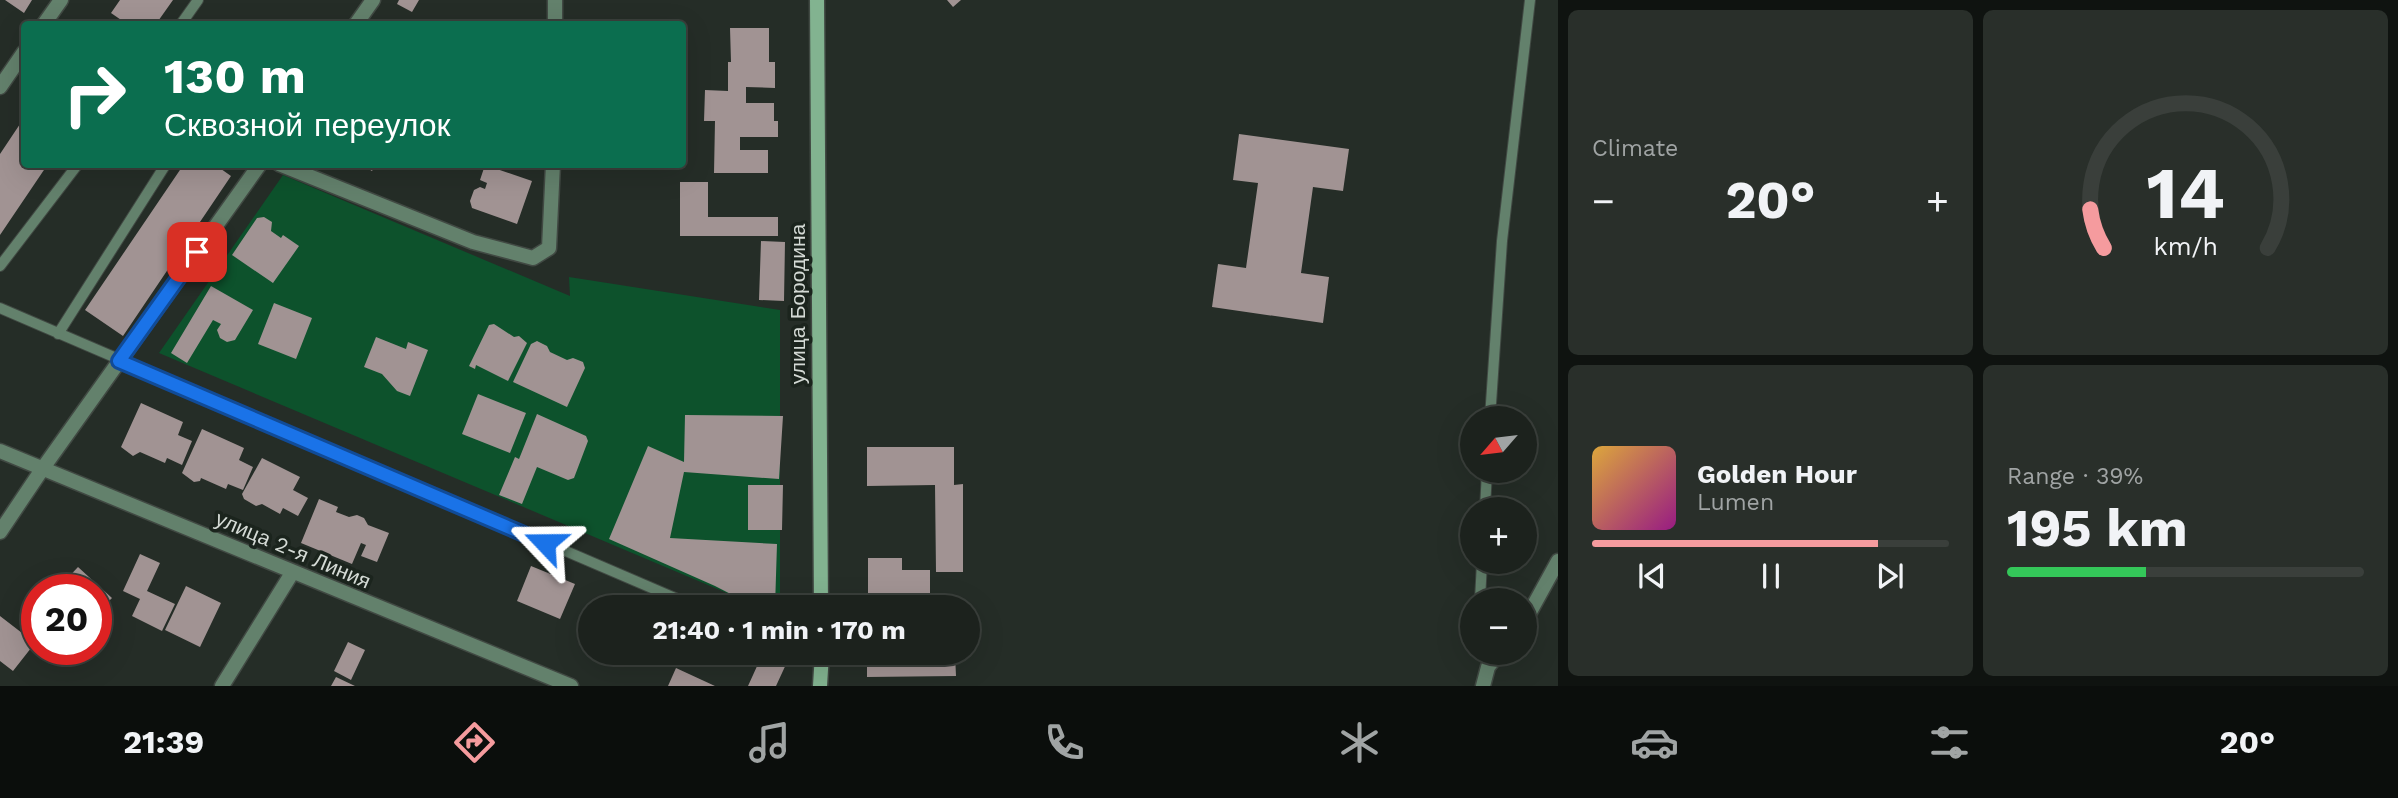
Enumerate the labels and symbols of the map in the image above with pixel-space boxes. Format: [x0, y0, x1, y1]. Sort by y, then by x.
pin [167, 222, 227, 282]
street label: улица Бородина [785, 223, 810, 384]
north arrow [1460, 406, 1536, 483]
street label: улица 2-я Линия [212, 506, 375, 594]
position arrow [508, 506, 582, 580]
speed limit sign: 20 [21, 574, 112, 665]

